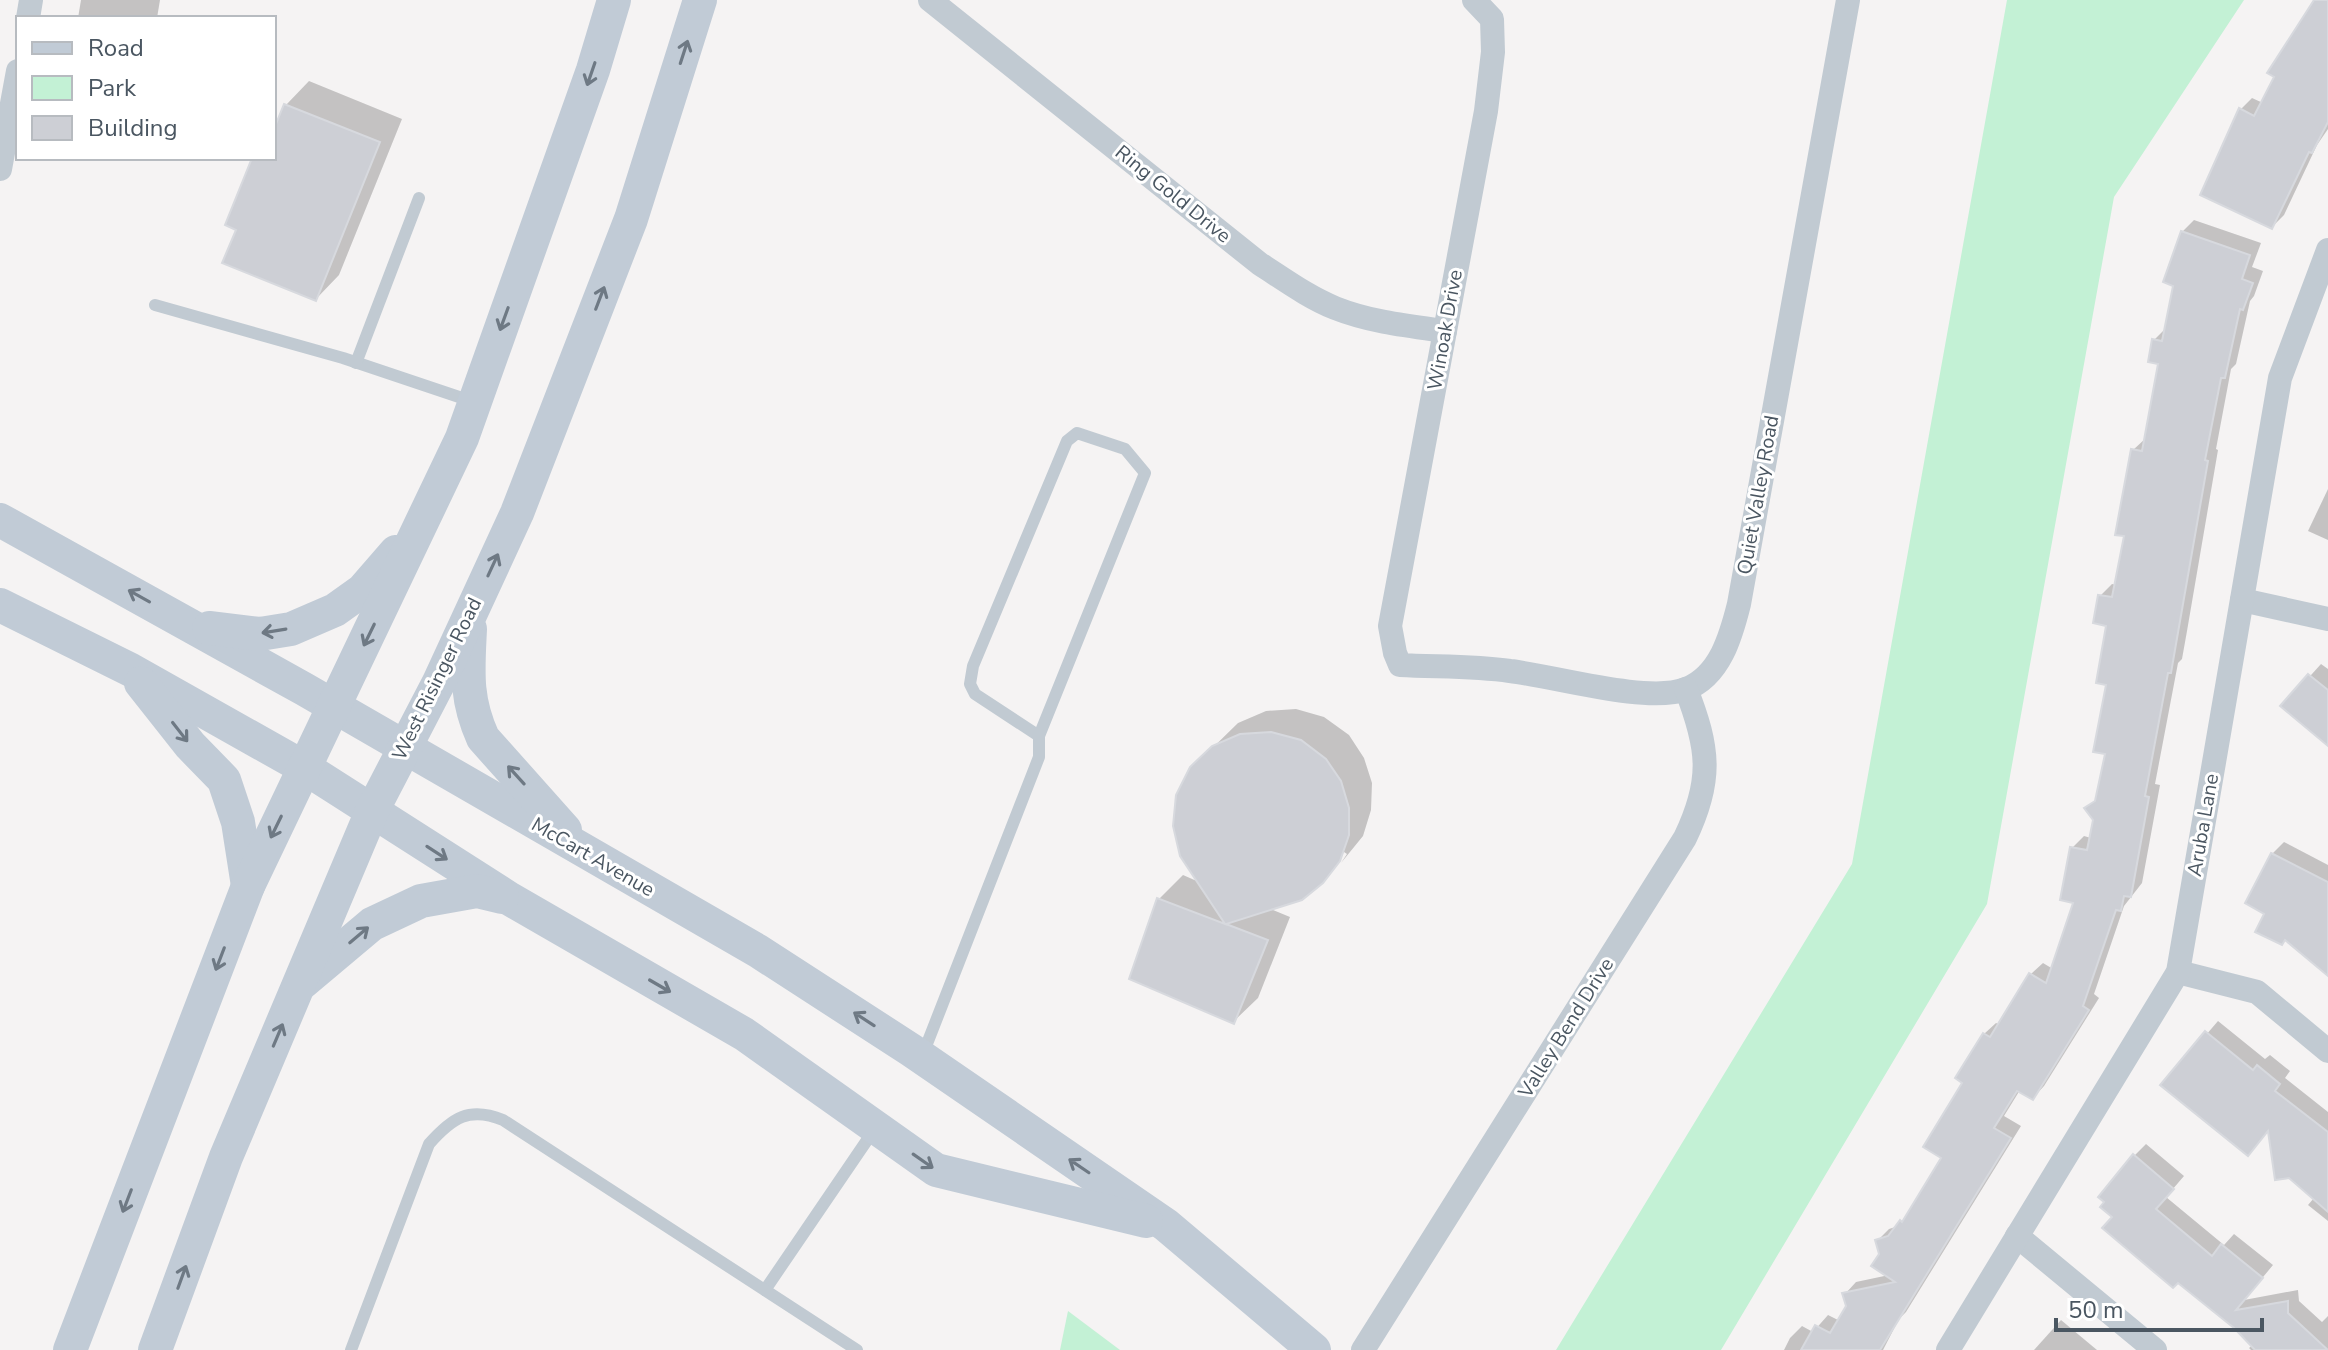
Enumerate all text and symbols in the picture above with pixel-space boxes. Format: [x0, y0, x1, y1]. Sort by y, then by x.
legend [16, 16, 276, 160]
text: Road [88, 32, 144, 64]
one-way arrow [678, 40, 692, 65]
one-way arrow [583, 62, 598, 87]
text: Park [88, 72, 137, 104]
text: Building [88, 112, 178, 144]
street label: Ring Gold Drive [1109, 139, 1237, 249]
street label: Winoak Drive [1421, 267, 1469, 393]
one-way arrow [594, 286, 609, 311]
one-way arrow [496, 307, 510, 331]
street label: Quiet Valley Road [1731, 413, 1785, 577]
one-way arrow [486, 553, 501, 577]
one-way arrow [128, 588, 151, 604]
street label: West Risinger Road [386, 593, 488, 765]
one-way arrow [361, 623, 376, 647]
one-way arrow [262, 625, 287, 640]
one-way arrow [171, 721, 188, 742]
one-way arrow [507, 765, 525, 785]
street label: Aruba Lane [2181, 772, 2225, 878]
street label: McCart Avenue [526, 811, 660, 903]
one-way arrow [268, 814, 283, 838]
one-way arrow [425, 845, 448, 861]
one-way arrow [349, 926, 369, 944]
one-way arrow [212, 946, 226, 970]
street label: Valley Bend Drive [1511, 953, 1620, 1104]
one-way arrow [648, 978, 671, 994]
one-way arrow [853, 1011, 876, 1027]
one-way arrow [271, 1023, 286, 1048]
one-way arrow [911, 1153, 933, 1169]
one-way arrow [1068, 1158, 1090, 1174]
one-way arrow [119, 1188, 133, 1213]
one-way arrow [176, 1265, 190, 1290]
scale bar [2056, 1282, 2262, 1332]
text: 50 m [2068, 1294, 2124, 1326]

